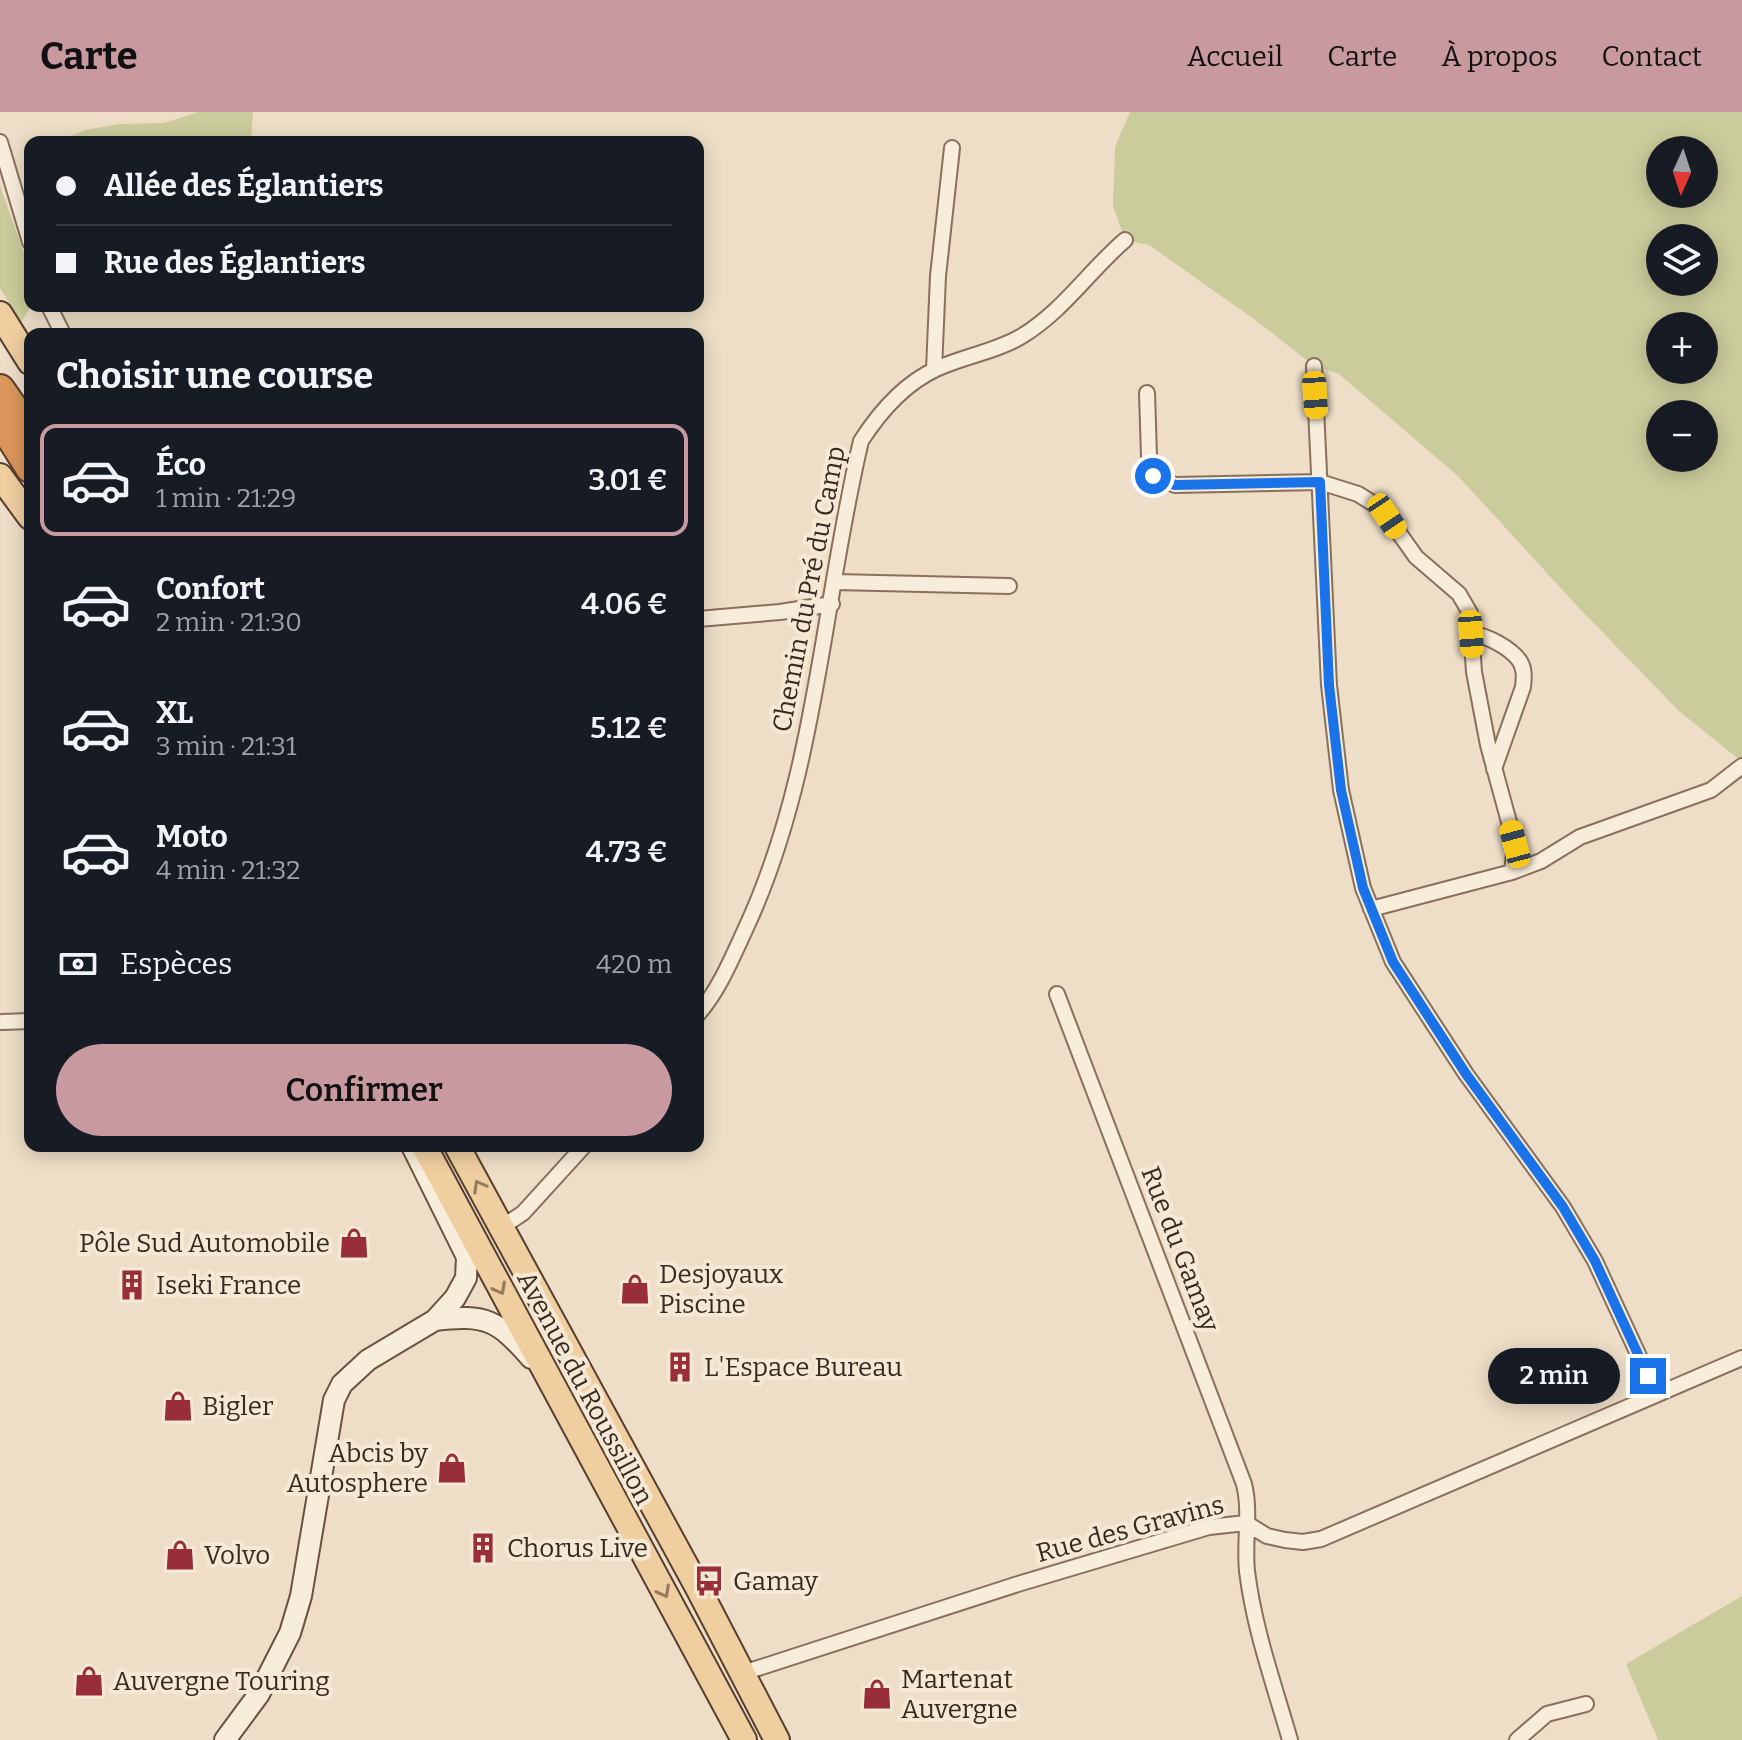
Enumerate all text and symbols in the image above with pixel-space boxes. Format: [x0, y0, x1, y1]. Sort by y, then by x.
text: Carte [40, 33, 138, 79]
text: Accueil [1187, 40, 1283, 73]
text: Carte [1327, 40, 1397, 73]
text: À propos [1441, 40, 1558, 73]
text: Contact [1602, 40, 1702, 73]
north arrow [1646, 136, 1718, 208]
map controls [1646, 136, 1718, 472]
text: Allée des Églantiers [104, 168, 384, 204]
button: layers [1646, 224, 1718, 296]
text: Rue des Églantiers [104, 245, 366, 281]
button: + [1646, 312, 1718, 384]
text: Choisir une course [56, 354, 373, 398]
car [1301, 370, 1329, 420]
button: − [1646, 400, 1718, 472]
street label: Chemin du Pré du Camp [766, 443, 852, 735]
icon: car [60, 444, 132, 516]
text: Éco [156, 447, 206, 483]
route start [1135, 458, 1171, 494]
text: 3.01 € [588, 462, 668, 498]
text: 1 min · 21:29 [156, 483, 296, 514]
car [1364, 489, 1410, 543]
icon: car [60, 568, 132, 640]
text: Confort [156, 571, 265, 607]
text: 4.06 € [581, 586, 668, 622]
text: 2 min · 21:30 [156, 607, 302, 638]
car [1457, 609, 1485, 659]
icon: car [60, 692, 132, 764]
text: XL [156, 695, 193, 731]
text: 5.12 € [590, 710, 668, 746]
text: 3 min · 21:31 [156, 731, 296, 762]
icon: car [60, 816, 132, 888]
car [1497, 818, 1533, 870]
text: Moto [156, 819, 228, 855]
text: 4.73 € [586, 834, 668, 870]
text: 4 min · 21:32 [156, 855, 300, 886]
icon: cash [56, 942, 100, 986]
text: Espèces [120, 946, 232, 982]
text: 420 m [596, 949, 672, 980]
button: Confirmer [56, 1044, 672, 1136]
street label: Rue du Gamay [1134, 1162, 1226, 1336]
one-way arrow [474, 1180, 489, 1195]
shop icon: Pôle Sud Automobile [337, 1226, 371, 1260]
place label: Pôle Sud Automobile [79, 1228, 330, 1259]
place label: Desjoyaux Piscine [659, 1259, 783, 1320]
street label: Avenue du Roussillon [510, 1266, 660, 1511]
building icon: Iseki France [115, 1268, 149, 1302]
place label: Iseki France [156, 1270, 301, 1301]
shop icon: Desjoyaux Piscine [618, 1272, 652, 1306]
one-way arrow [491, 1281, 506, 1295]
callout: 2 min [1488, 1348, 1620, 1404]
building icon: L'Espace Bureau [663, 1350, 697, 1384]
place label: L'Espace Bureau [704, 1352, 902, 1383]
route end [1630, 1358, 1666, 1394]
text: 2 min [1520, 1360, 1588, 1391]
shop icon: Bigler [161, 1389, 195, 1423]
place label: Bigler [202, 1391, 274, 1422]
place label: Abcis by Autosphere [287, 1438, 428, 1499]
shop icon: Abcis by Autosphere [435, 1451, 469, 1485]
street label: Rue des Gravins [1033, 1489, 1227, 1569]
building icon: Chorus Live [466, 1531, 500, 1565]
place label: Chorus Live [507, 1533, 648, 1564]
shop icon: Volvo [163, 1538, 197, 1572]
place label: Volvo [204, 1540, 270, 1571]
bus stop icon: Gamay [692, 1564, 726, 1598]
place label: Gamay [733, 1566, 818, 1597]
one-way arrow [654, 1583, 669, 1598]
shop icon: Auvergne Touring [72, 1664, 106, 1698]
place label: Martenat Auvergne [901, 1664, 1018, 1725]
place label: Auvergne Touring [113, 1666, 330, 1697]
shop icon: Martenat Auvergne [860, 1677, 894, 1711]

